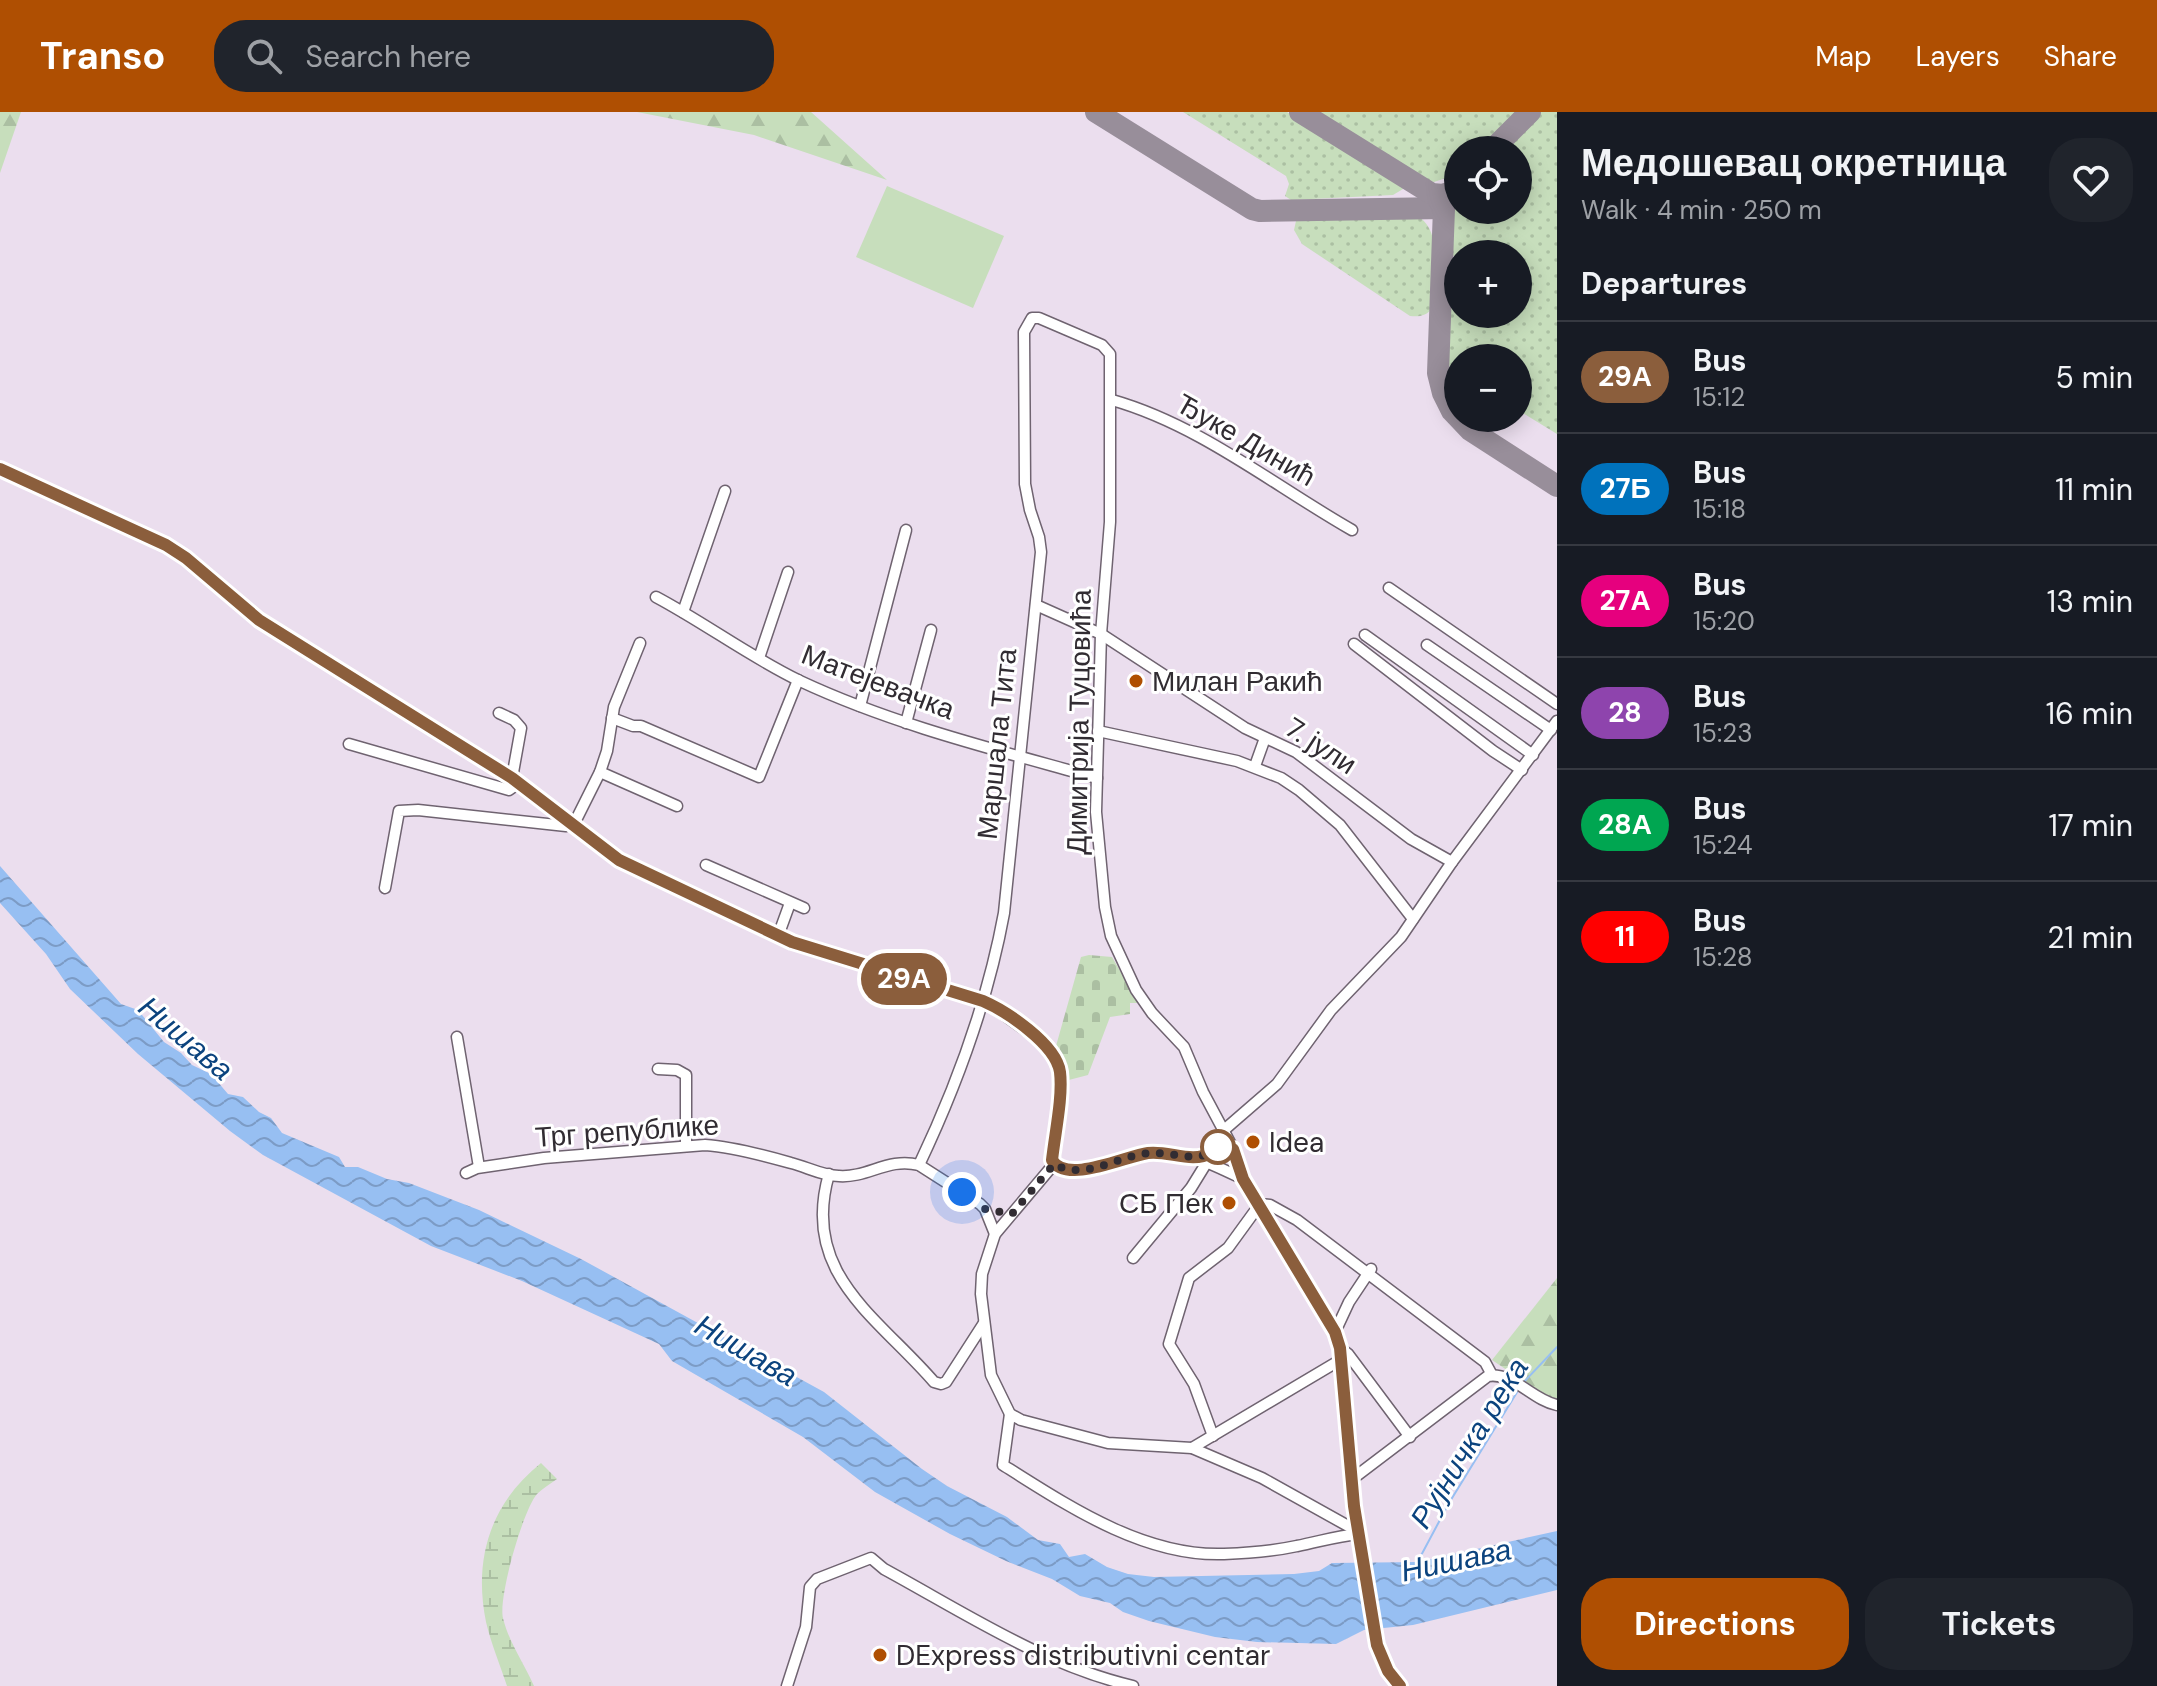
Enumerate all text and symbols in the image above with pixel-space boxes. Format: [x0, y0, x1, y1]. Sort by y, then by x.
search box [214, 20, 774, 92]
text: Transo [40, 31, 166, 81]
icon: search [242, 34, 286, 78]
text: Search here [306, 37, 471, 76]
text: Map [1815, 38, 1872, 75]
text: Layers [1916, 38, 2000, 75]
text: Share [2044, 38, 2117, 75]
map controls [1444, 136, 1532, 432]
button: locate [1444, 136, 1532, 224]
text: Медошевац окретница [1581, 138, 2006, 188]
button: heart [2049, 138, 2133, 222]
text: Walk · 4 min · 250 m [1581, 193, 1822, 227]
button: + [1444, 240, 1532, 328]
text: Departures [1581, 264, 1747, 303]
text: Bus [1693, 341, 1747, 380]
button: − [1444, 344, 1532, 432]
text: 29А [1598, 358, 1652, 395]
text: 5 min [2056, 358, 2133, 397]
text: 15:12 [1693, 380, 1745, 414]
street label: Ђуке Динић [1170, 385, 1322, 495]
text: Bus [1693, 453, 1747, 492]
text: 27Б [1599, 470, 1651, 507]
text: 11 min [2055, 470, 2133, 509]
text: 15:18 [1693, 492, 1746, 526]
text: Bus [1693, 565, 1747, 604]
text: 27А [1599, 582, 1651, 619]
text: 13 min [2047, 582, 2133, 621]
street label: Димитрија Туцовића [1058, 589, 1100, 855]
text: 15:20 [1693, 604, 1755, 638]
street label: Матејевачка [796, 636, 960, 728]
street label: Маршала Тита [969, 646, 1025, 841]
place label: Милан Ракић [1152, 663, 1323, 700]
marker: Милан Ракић [1127, 672, 1145, 690]
text: Bus [1693, 677, 1747, 716]
text: 28 [1608, 694, 1642, 731]
text: 16 min [2046, 694, 2133, 733]
street label: 7. јули [1278, 709, 1364, 783]
text: 15:23 [1693, 716, 1753, 750]
text: Bus [1693, 789, 1747, 828]
text: 28А [1598, 806, 1652, 843]
text: 17 min [2048, 806, 2133, 845]
text: 15:24 [1693, 828, 1753, 862]
text: Bus [1693, 901, 1747, 940]
text: 11 [1615, 918, 1635, 955]
text: 21 min [2047, 918, 2133, 957]
text: 15:28 [1693, 940, 1753, 974]
line badge: 29А [858, 953, 950, 1005]
text: 29А [877, 960, 931, 997]
water label: Нишава [131, 987, 241, 1089]
street label: Трг републике [534, 1106, 720, 1156]
place label: Idea [1269, 1124, 1324, 1161]
unlabelled marker [1201, 1130, 1235, 1164]
marker: Idea [1244, 1133, 1262, 1151]
your location [942, 1172, 982, 1212]
place label: СБ Пек [1119, 1185, 1214, 1222]
marker: СБ Пек [1220, 1194, 1238, 1212]
water label: Нишава [688, 1305, 804, 1395]
water label: Рујничка река [1401, 1350, 1537, 1536]
water label: Нишава [1397, 1529, 1515, 1591]
button: Directions [1581, 1578, 1849, 1670]
button: Tickets [1865, 1578, 2133, 1670]
place label: DExpress distributivni centar [896, 1637, 1270, 1674]
marker: DExpress distributivni centar [871, 1646, 889, 1664]

